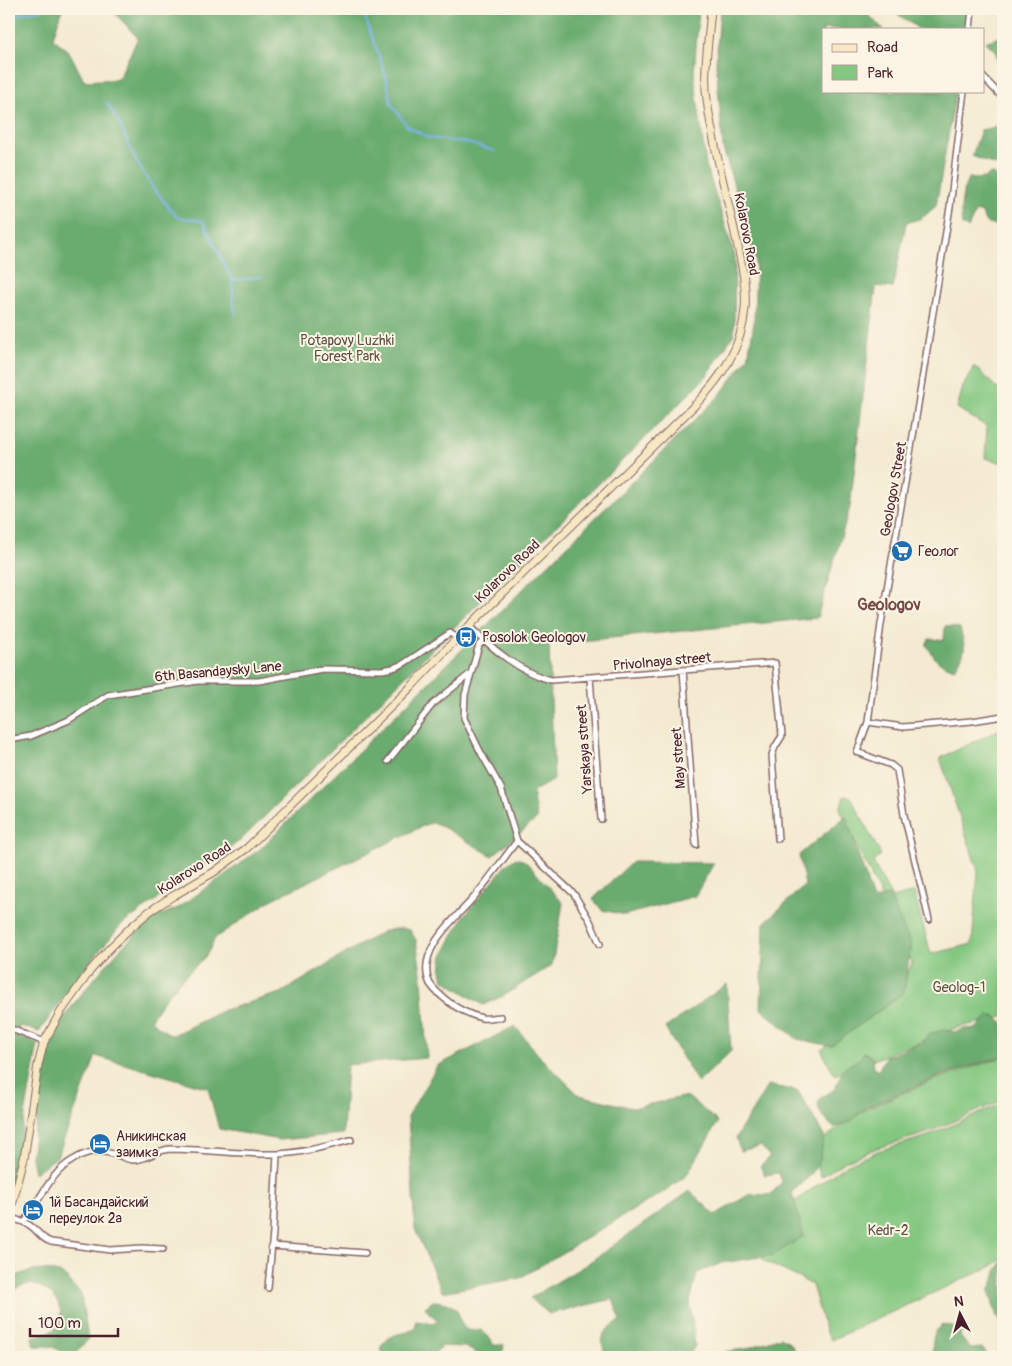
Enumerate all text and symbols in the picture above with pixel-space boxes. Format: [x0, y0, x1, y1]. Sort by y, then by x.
legend [822, 28, 984, 92]
text: Road [867, 38, 898, 57]
text: Park [867, 64, 894, 83]
street label: Kolarovo Road [730, 191, 763, 277]
park label: Potapovy Luzhki Forest Park [300, 332, 394, 365]
street label: Geologov Street [877, 440, 910, 538]
street label: Kolarovo Road [471, 536, 544, 607]
supermarket icon: Геолог [890, 539, 914, 563]
place label: Геолог [918, 543, 959, 560]
district label: Geologov [857, 595, 921, 615]
bus stop icon: Posolok Geologov [454, 625, 478, 649]
place label: Posolok Geologov [482, 629, 586, 646]
street label: Privolnaya street [612, 649, 712, 674]
street label: 6th Basandaysky Lane [154, 657, 282, 686]
street label: Yarskaya street [573, 703, 596, 795]
street label: May street [668, 726, 689, 789]
street label: Kolarovo Road [154, 838, 234, 898]
park label: Geolog-1 [932, 979, 986, 996]
place label: Аникинская заимка [116, 1128, 186, 1161]
hotel icon: Аникинская заимка [88, 1132, 112, 1156]
place label: 1й Басандайский переулок 2а [49, 1194, 149, 1227]
hotel icon: 1й Басандайский переулок 2а [21, 1198, 45, 1222]
park label: Kedr-2 [868, 1222, 909, 1239]
north arrow [934, 1288, 984, 1338]
text: N [953, 1293, 964, 1311]
scale bar [30, 1306, 118, 1338]
text: 100 m [38, 1314, 81, 1333]

